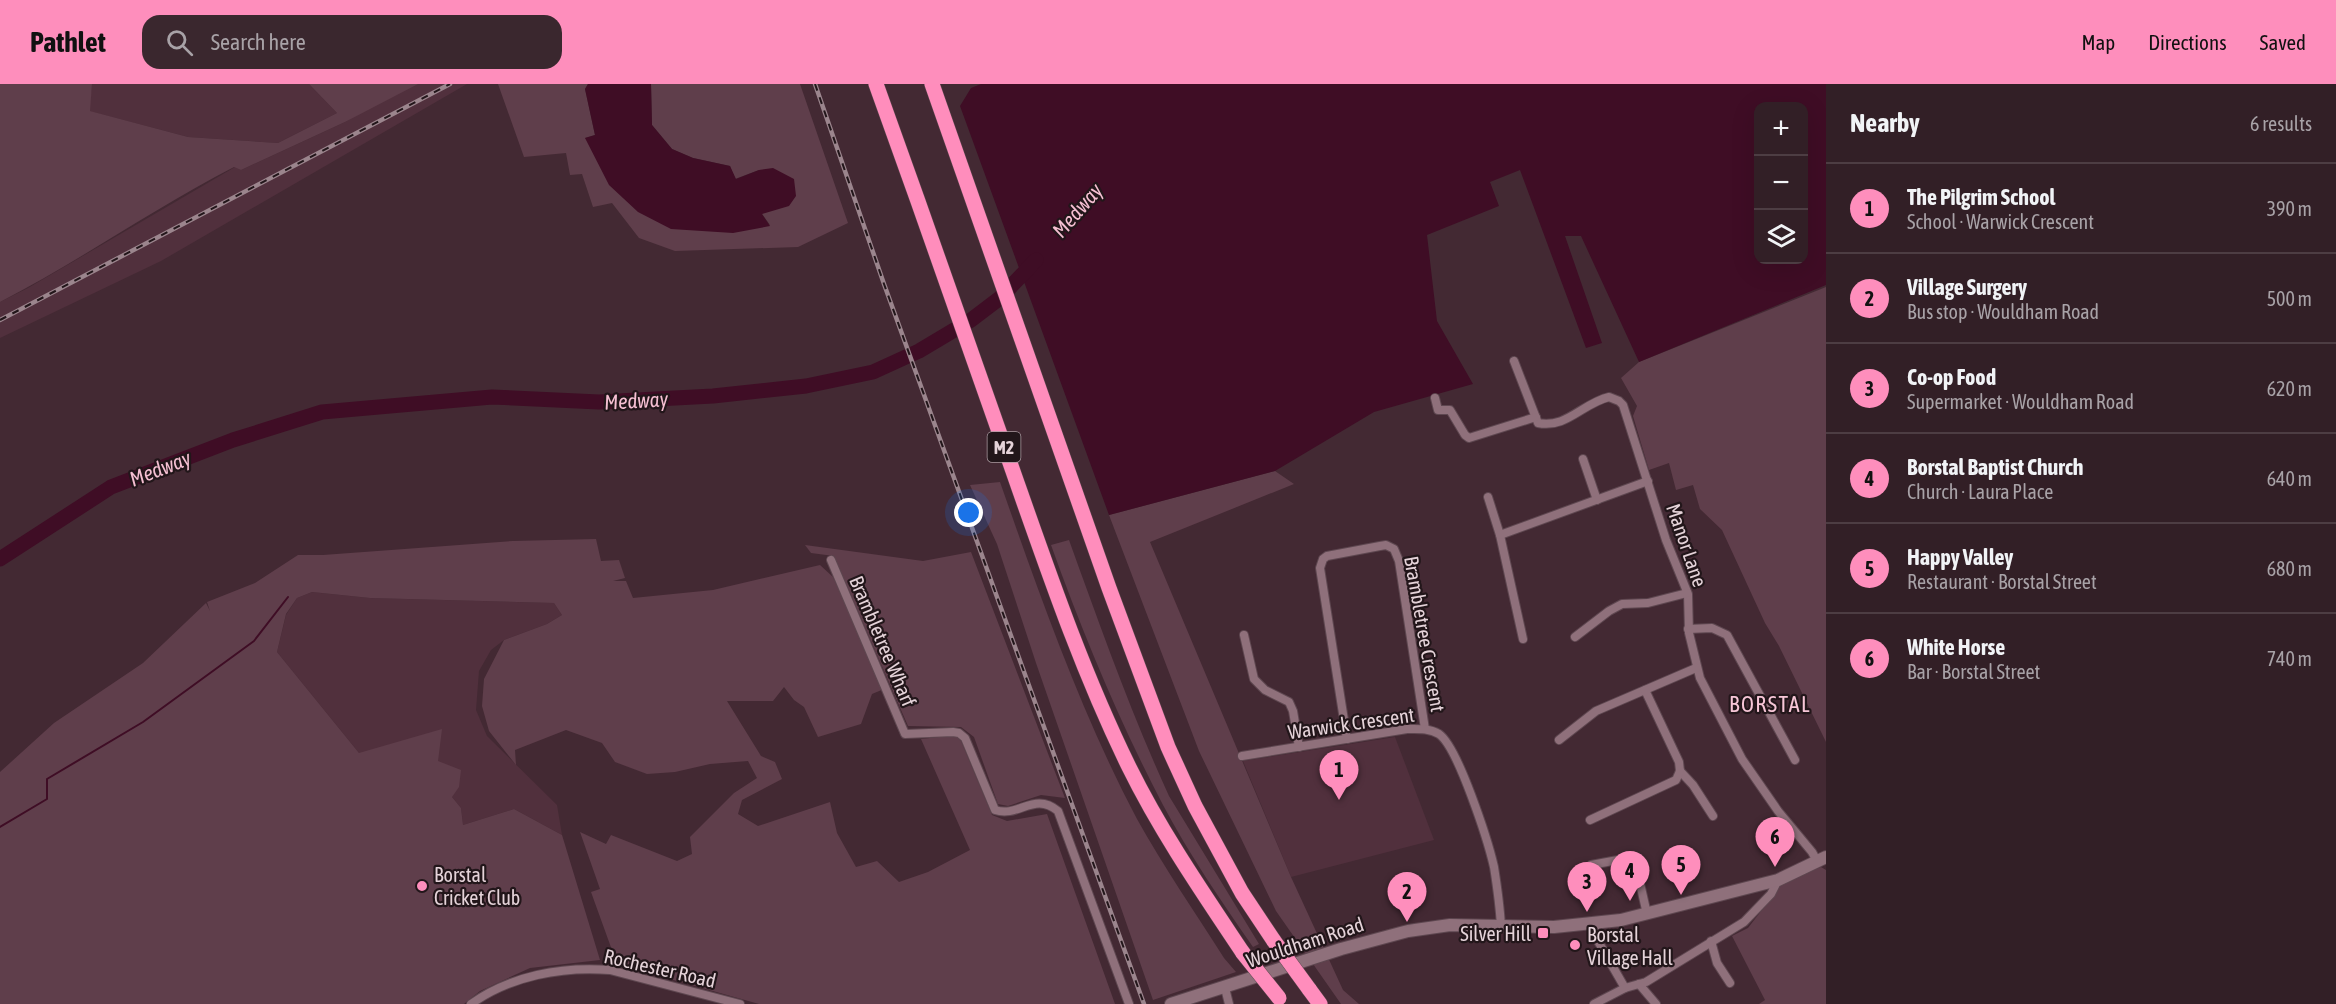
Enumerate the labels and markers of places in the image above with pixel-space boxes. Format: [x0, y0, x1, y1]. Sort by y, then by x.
pin: 1 [1320, 750, 1358, 800]
pin: 6 [1756, 818, 1794, 867]
pin: 5 [1662, 846, 1700, 895]
pin: 4 [1610, 852, 1650, 901]
pin: 3 [1568, 862, 1606, 912]
place label: Borstal Cricket Club [434, 863, 520, 909]
pin: 2 [1388, 872, 1426, 922]
marker: Borstal Cricket Club [415, 879, 429, 893]
place label: Silver Hill [1460, 922, 1532, 945]
place label: Borstal Village Hall [1587, 923, 1674, 969]
marker: Silver Hill [1536, 926, 1550, 940]
marker: Borstal Village Hall [1568, 938, 1582, 952]

